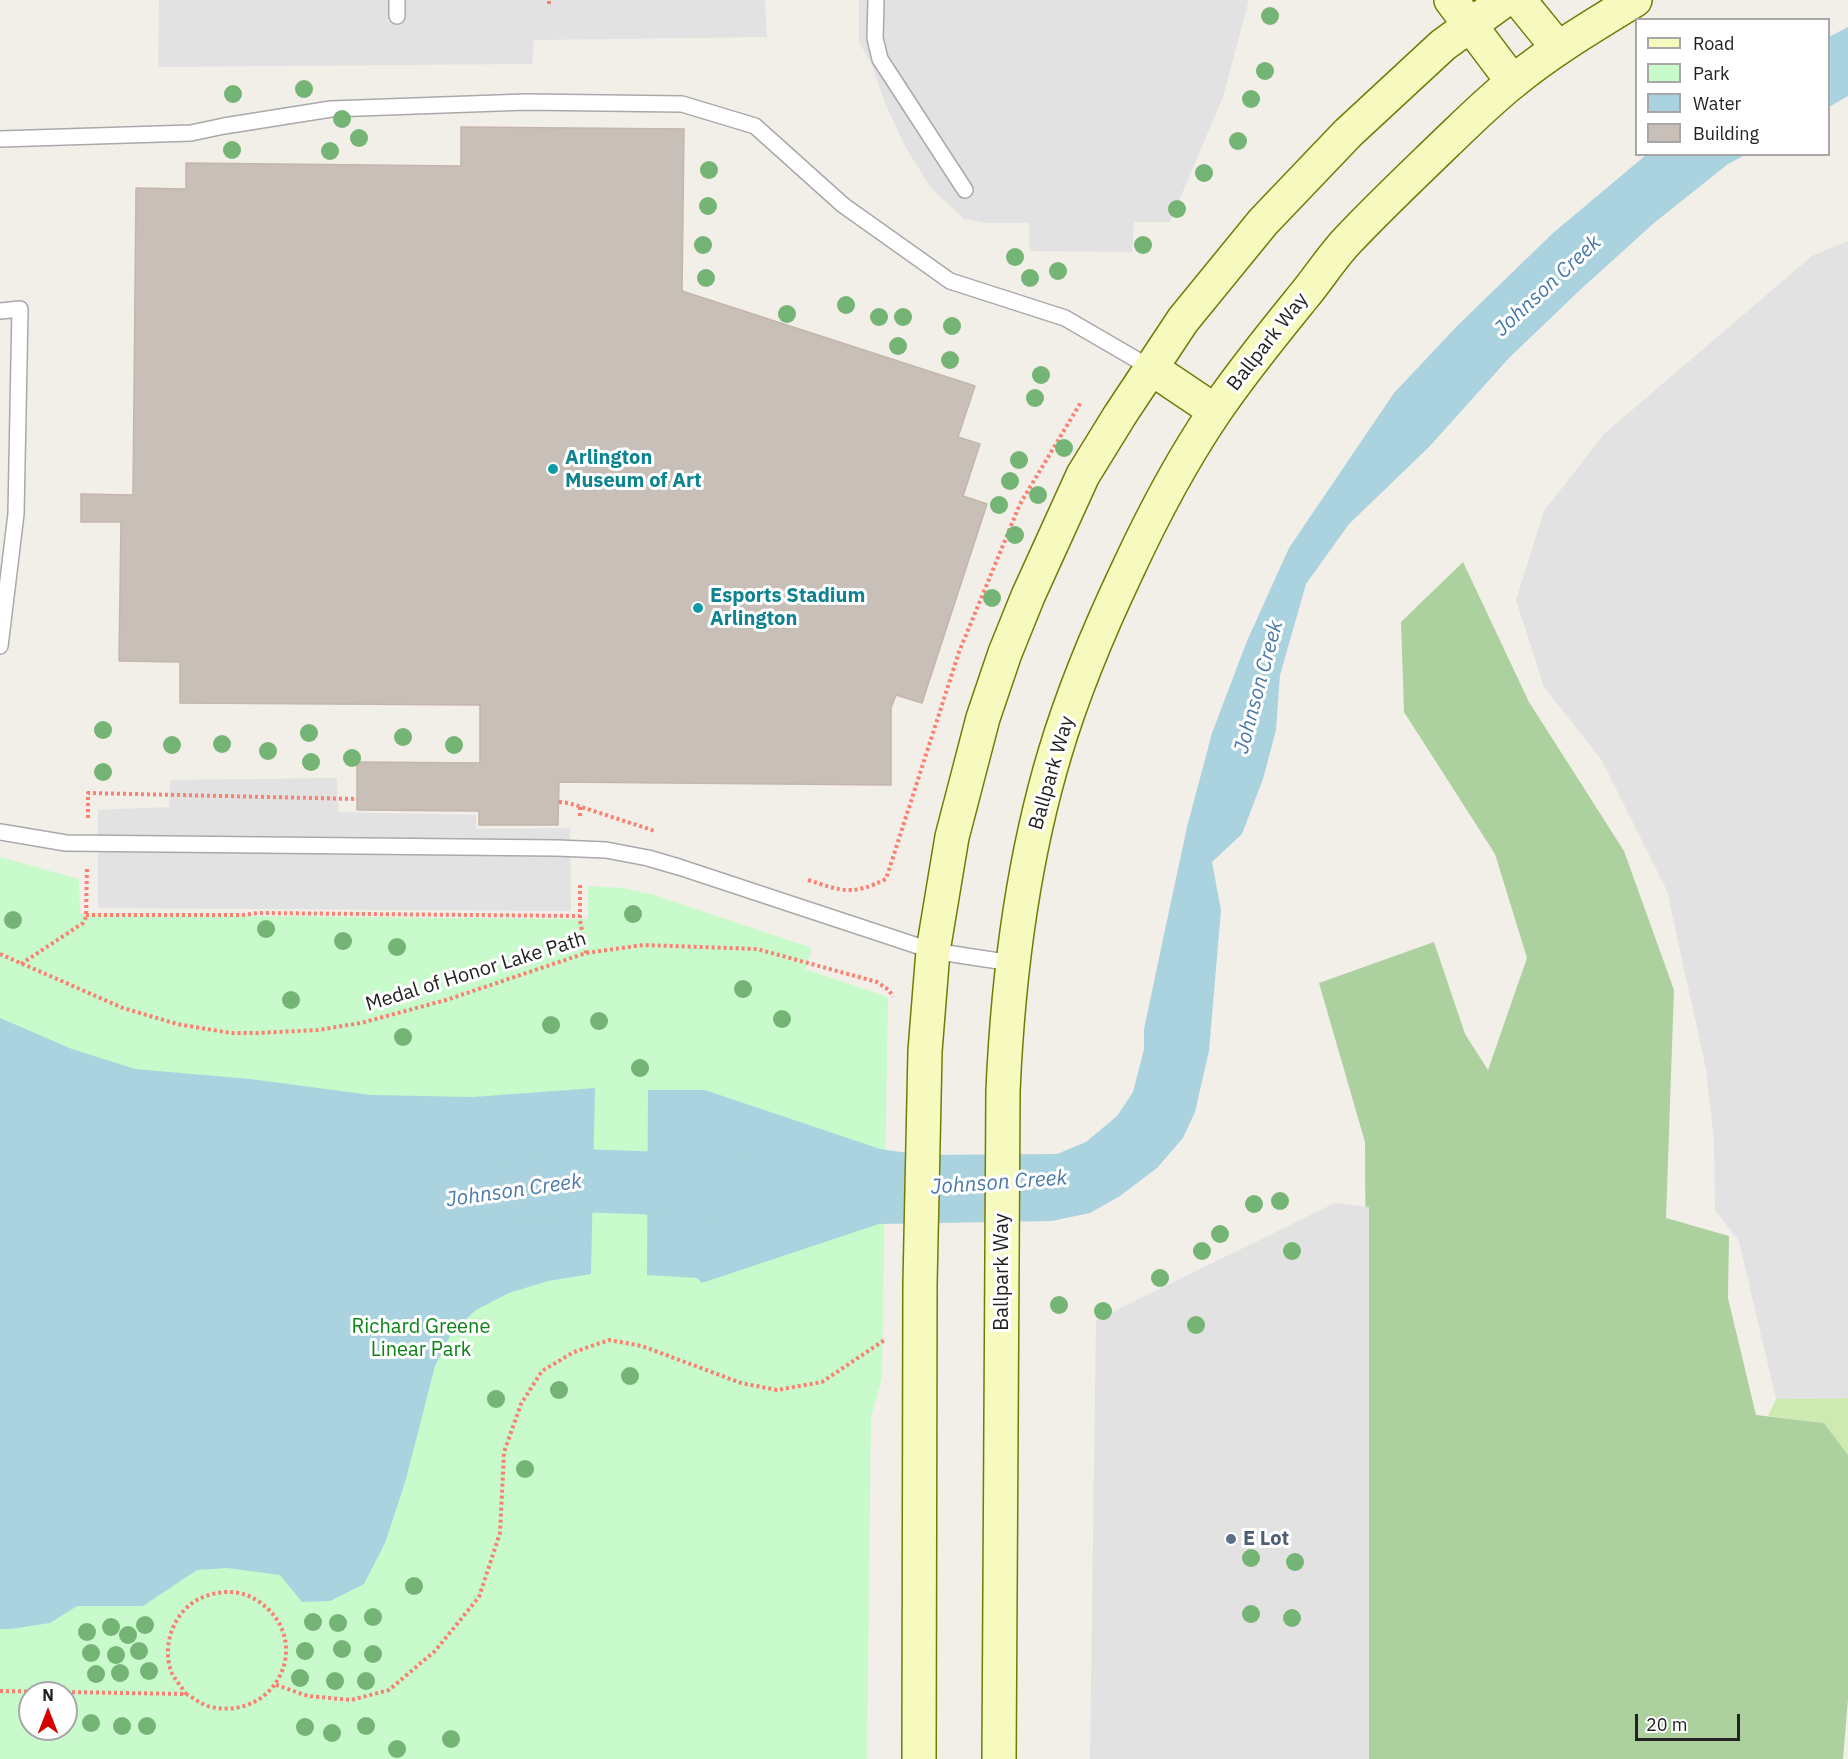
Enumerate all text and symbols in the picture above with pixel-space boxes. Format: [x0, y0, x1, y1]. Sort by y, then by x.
legend [1635, 18, 1830, 156]
text: Road [1693, 32, 1734, 55]
text: Park [1693, 62, 1729, 85]
text: Water [1693, 92, 1741, 115]
text: Building [1693, 122, 1759, 145]
water label: Johnson Creek [1489, 230, 1607, 342]
street label: Ballpark Way [1222, 288, 1314, 396]
place label: Arlington Museum of Art [565, 446, 702, 493]
marker: Arlington Museum of Art [546, 462, 560, 476]
place label: Esports Stadium Arlington [710, 584, 865, 631]
marker: Esports Stadium Arlington [691, 601, 705, 615]
water label: Johnson Creek [1229, 618, 1289, 756]
street label: Ballpark Way [1024, 713, 1080, 833]
street label: Medal of Honor Lake Path [363, 927, 589, 1017]
water label: Johnson Creek [930, 1166, 1068, 1200]
water label: Johnson Creek [445, 1169, 583, 1213]
street label: Ballpark Way [990, 1213, 1014, 1331]
park label: Richard Greene Linear Park [352, 1315, 490, 1362]
place label: E Lot [1243, 1527, 1289, 1551]
marker: E Lot [1224, 1532, 1238, 1546]
north arrow [18, 1681, 78, 1741]
text: N [42, 1685, 54, 1705]
scale bar [1638, 1702, 1743, 1740]
text: 20 m [1646, 1713, 1688, 1736]

